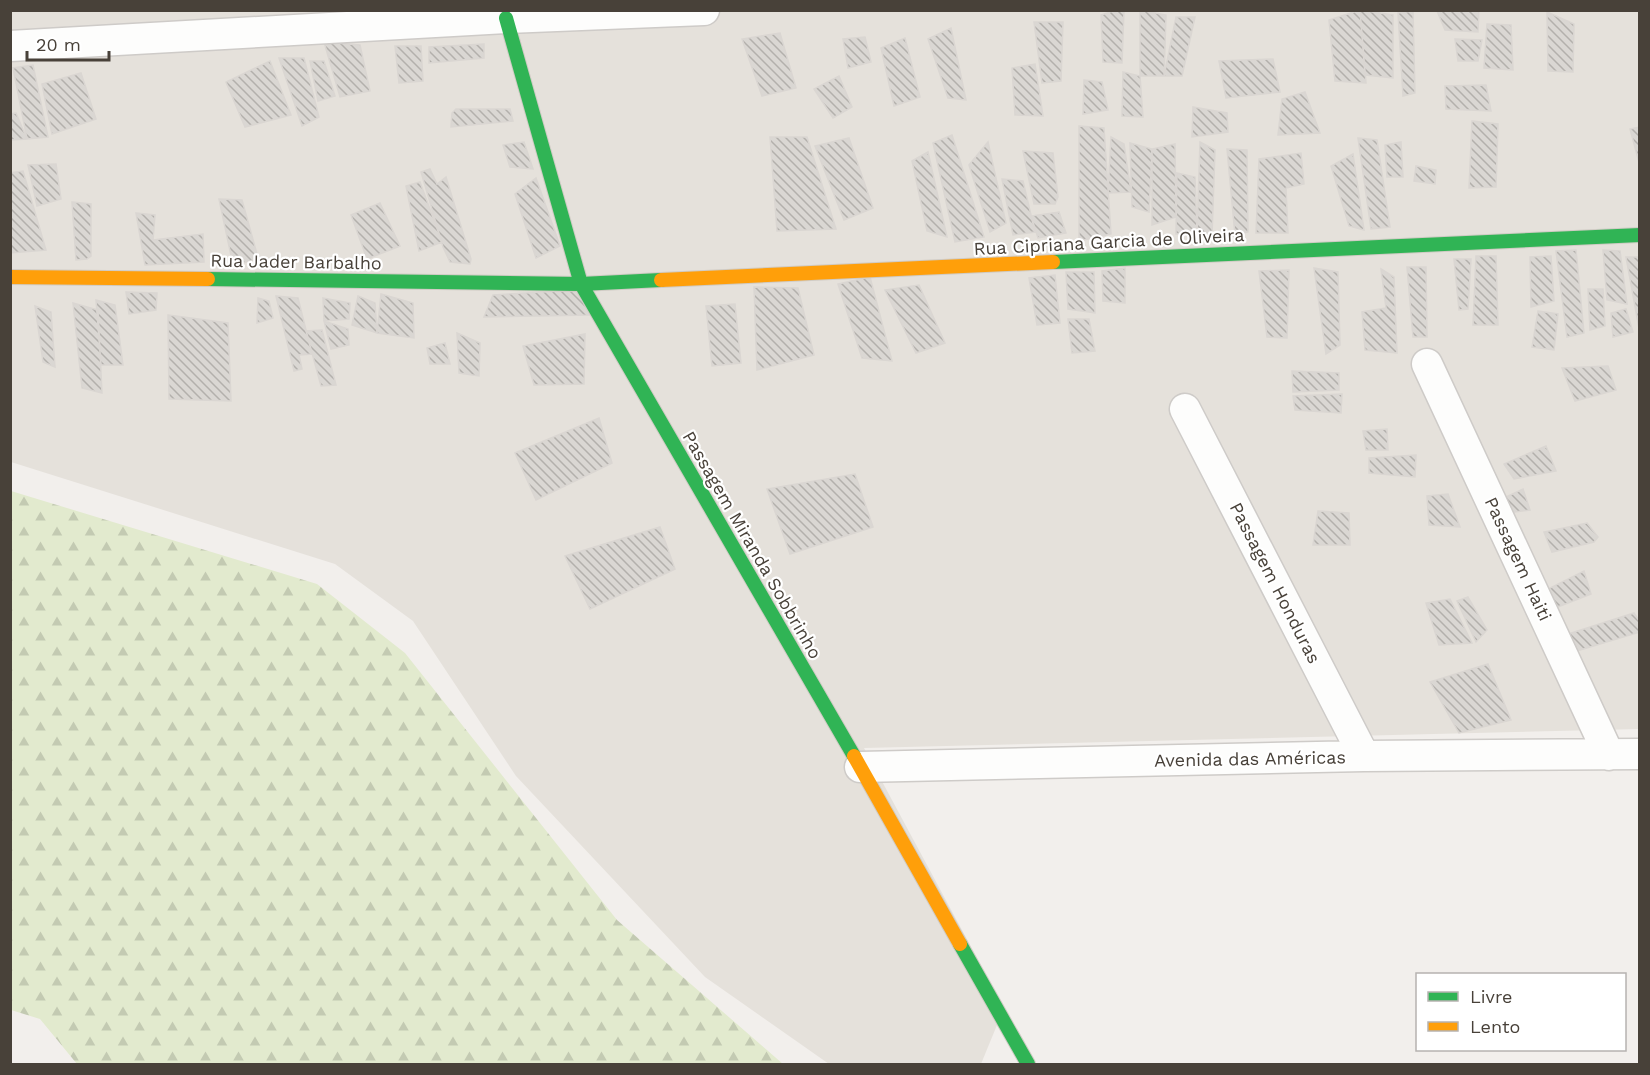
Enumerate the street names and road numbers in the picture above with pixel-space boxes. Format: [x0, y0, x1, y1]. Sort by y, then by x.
street label: Rua Cipriana Garcia de Oliveira [973, 224, 1245, 259]
street label: Rua Jader Barbalho [210, 250, 382, 273]
street label: Passagem Miranda Sobbrinho [678, 427, 826, 662]
street label: Passagem Haiti [1481, 494, 1556, 624]
street label: Passagem Honduras [1226, 499, 1325, 667]
street label: Avenida das Américas [1154, 746, 1346, 771]

